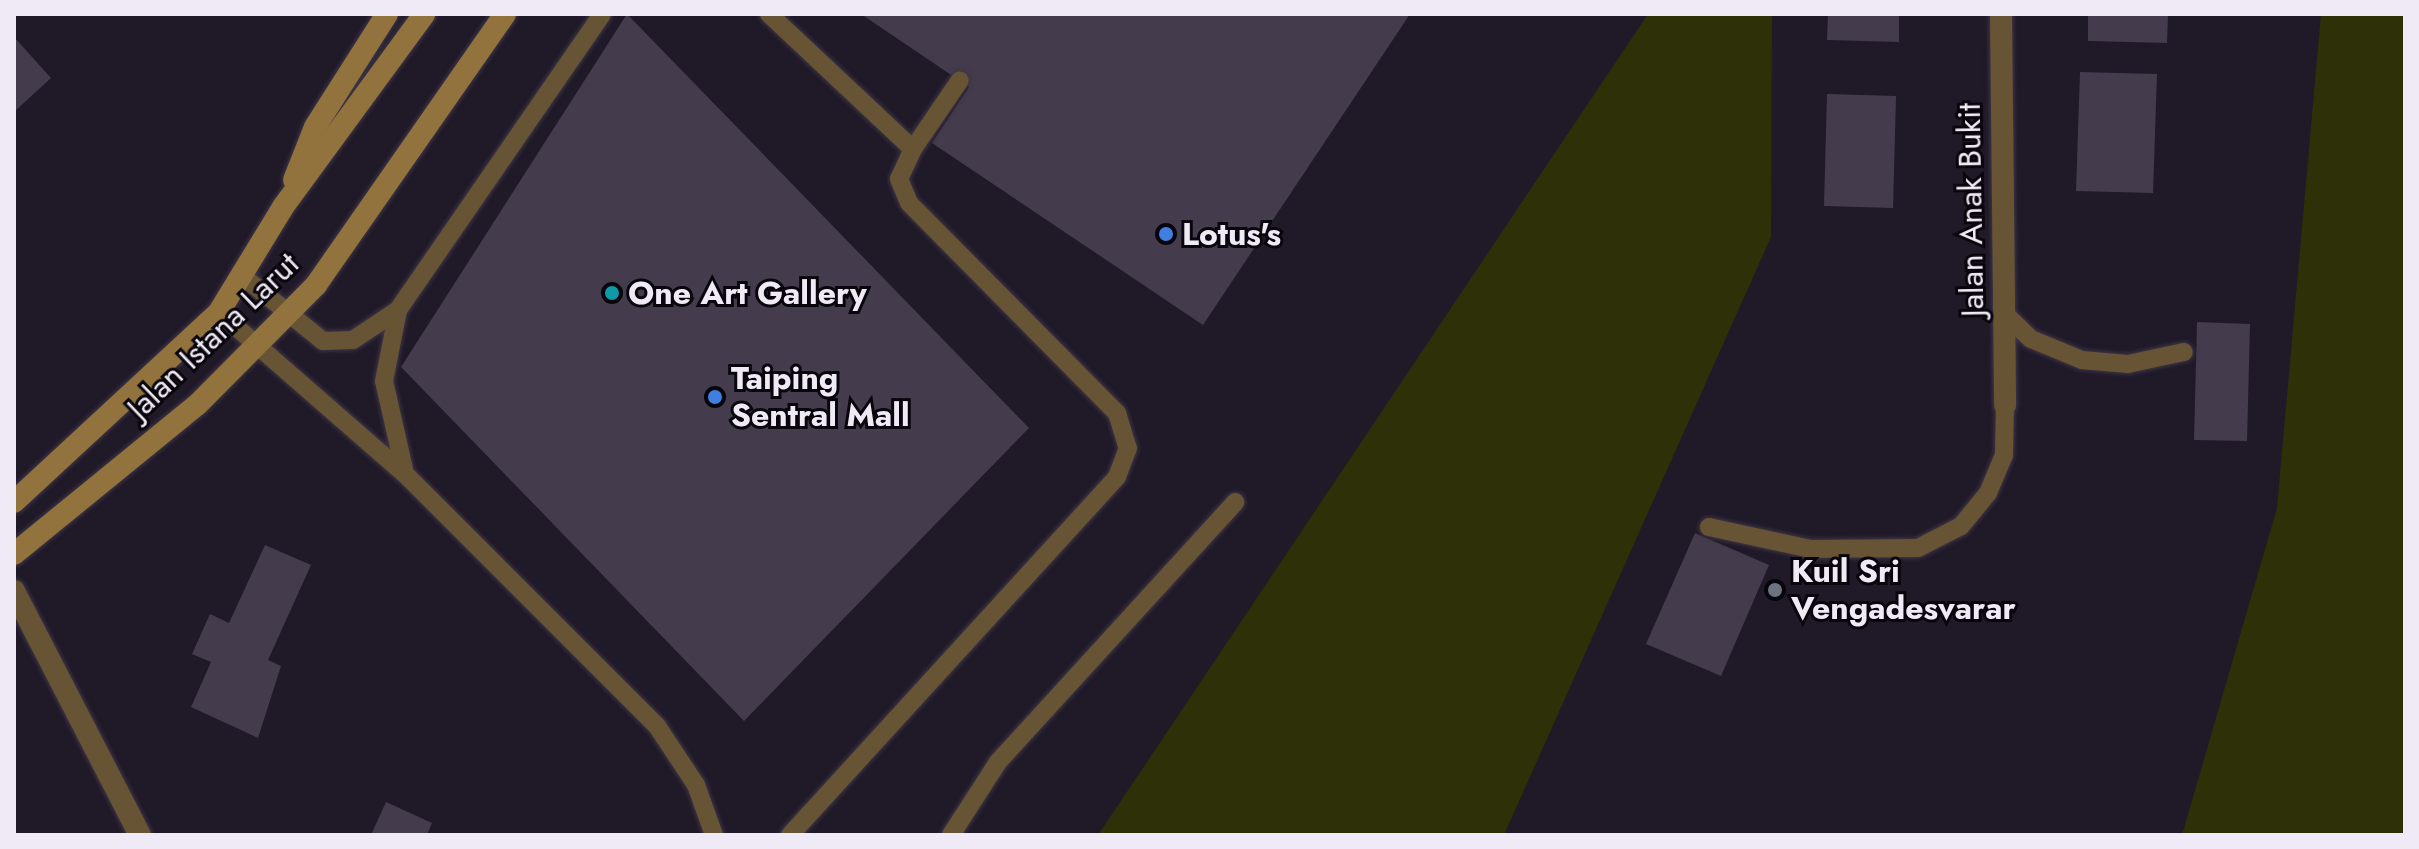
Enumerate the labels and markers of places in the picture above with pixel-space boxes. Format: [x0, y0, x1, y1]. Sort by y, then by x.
place label: Lotus's [1182, 215, 1281, 253]
marker: Lotus's [1157, 225, 1175, 243]
place label: One Art Gallery [628, 274, 867, 312]
marker: One Art Gallery [603, 284, 621, 302]
place label: Taiping Sentral Mall [731, 360, 910, 435]
marker: Taiping Sentral Mall [706, 388, 724, 406]
place label: Kuil Sri Vengadesvarar [1791, 553, 2016, 628]
marker: Kuil Sri Vengadesvarar [1766, 581, 1784, 599]

